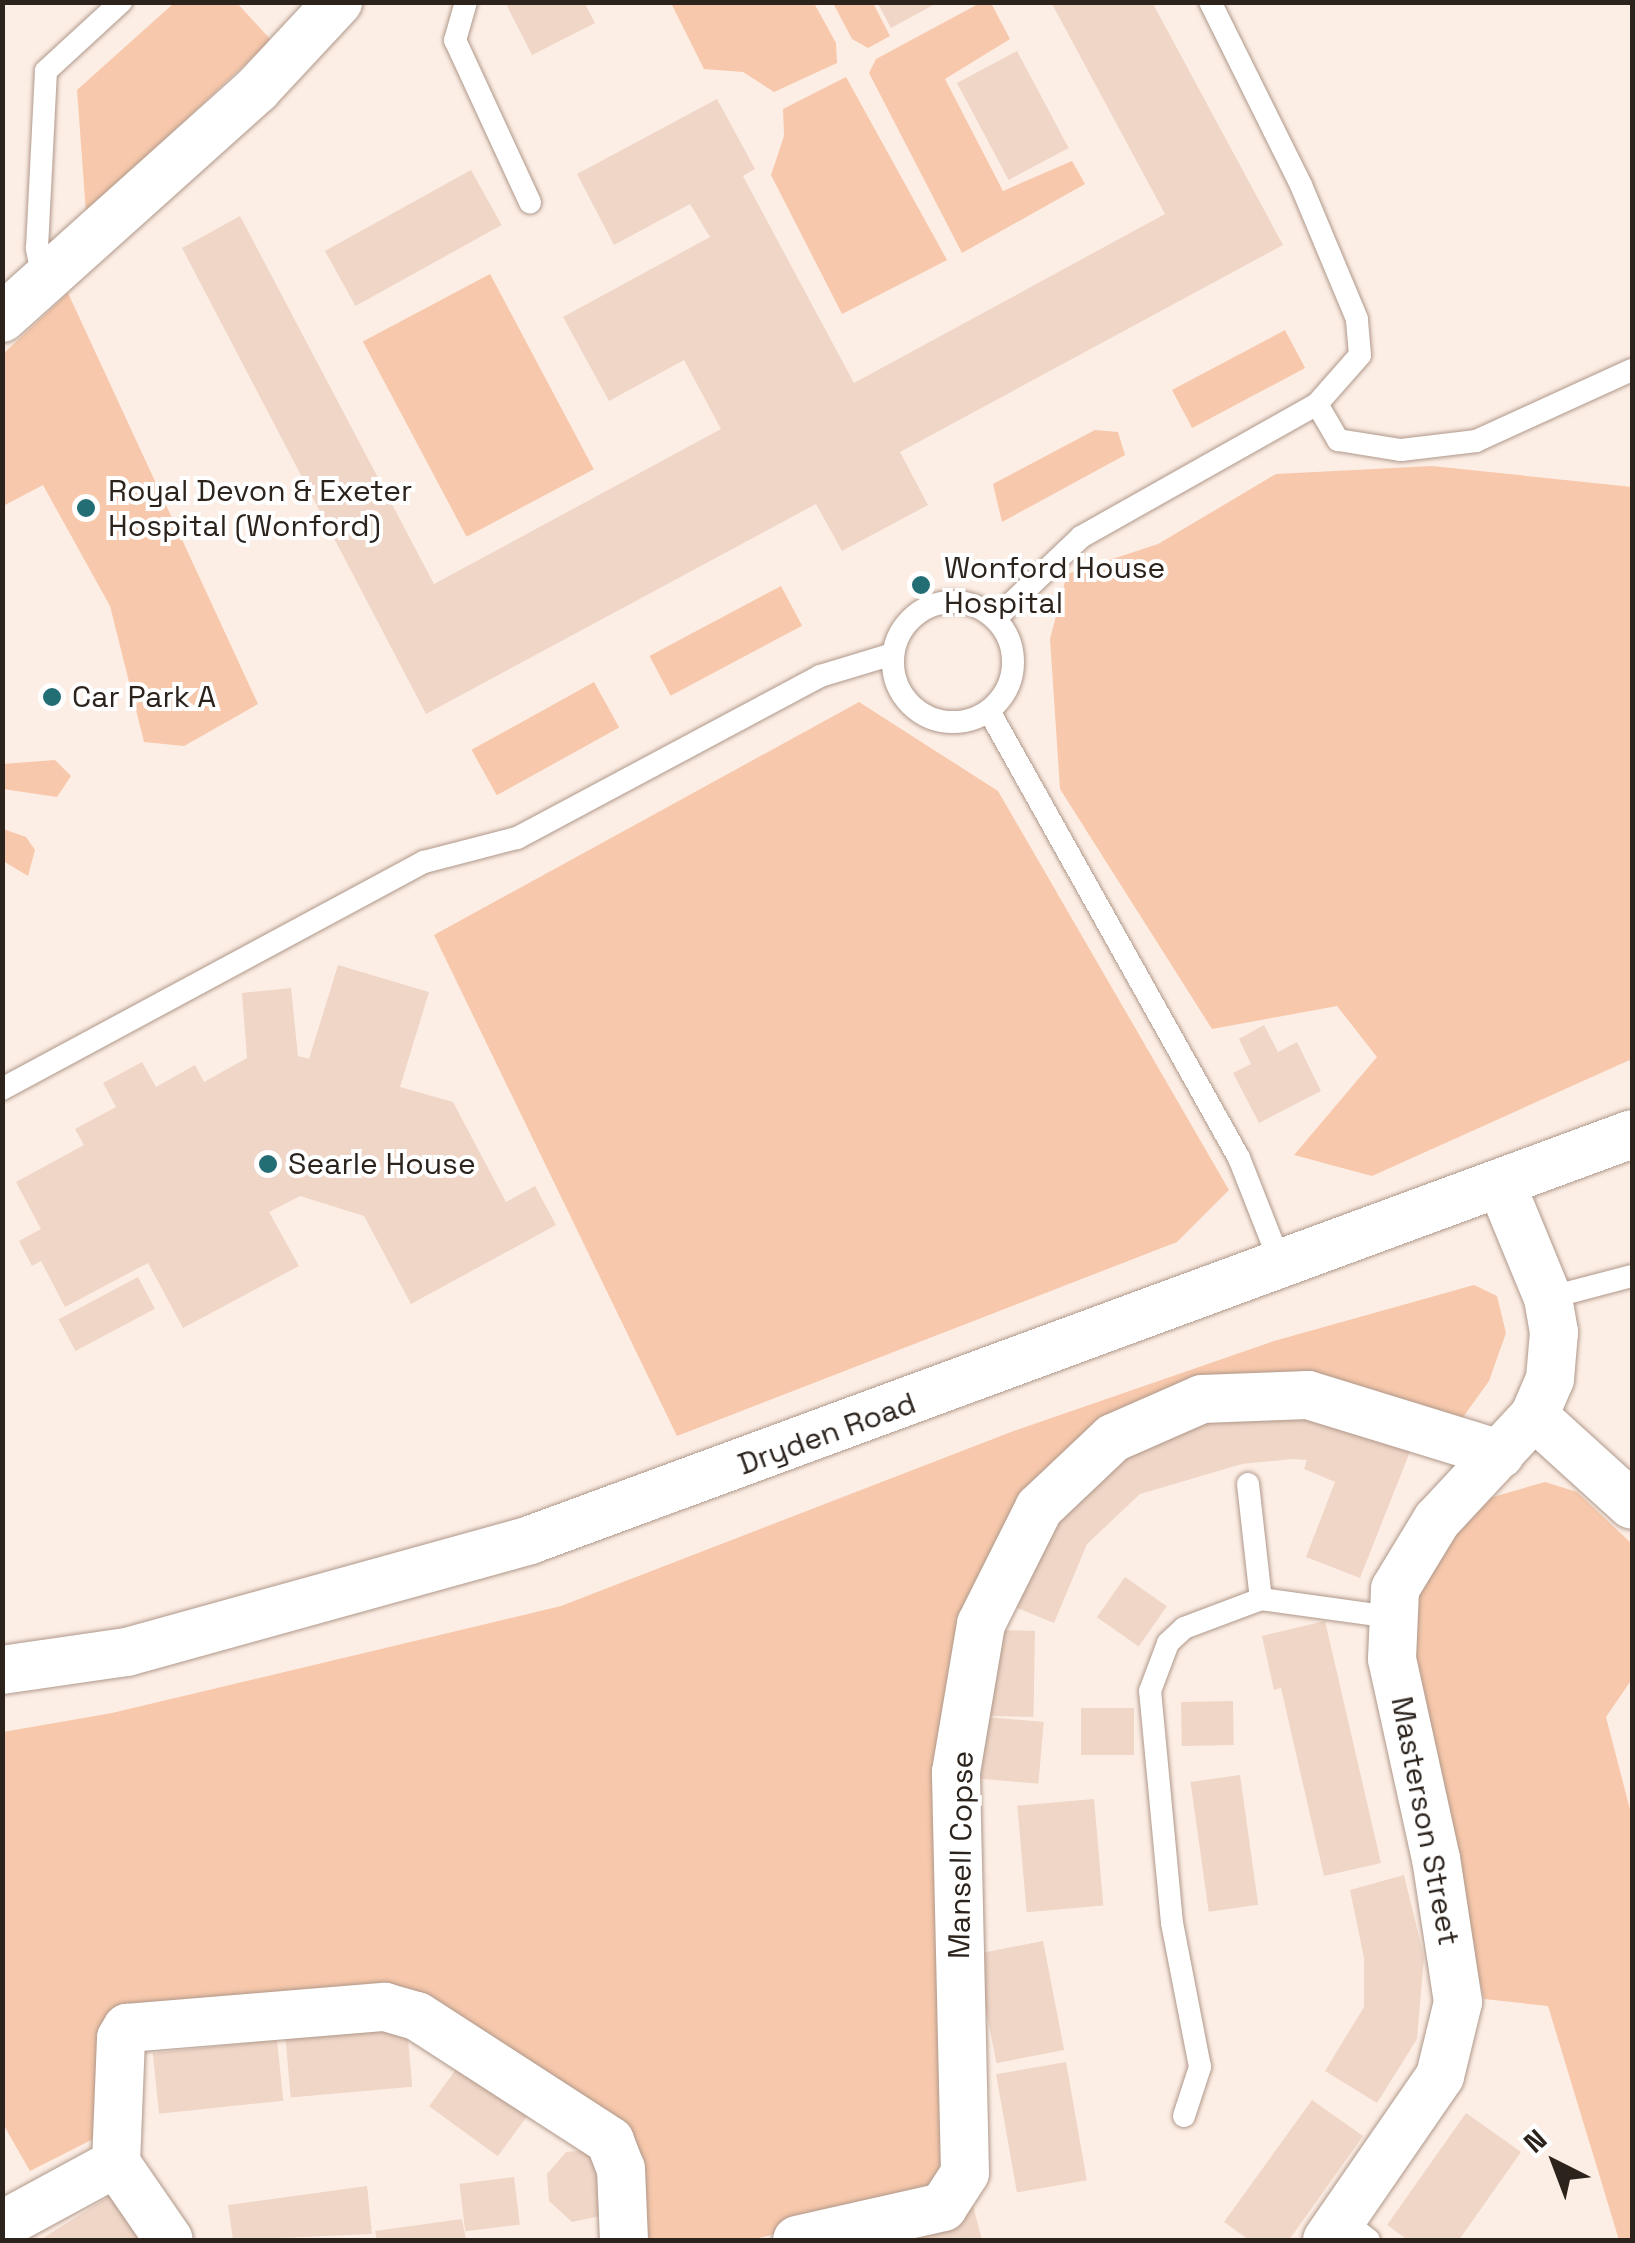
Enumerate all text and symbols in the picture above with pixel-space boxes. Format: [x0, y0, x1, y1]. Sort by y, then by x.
place label: Royal Devon & Exeter Hospital (Wonford) [108, 473, 412, 544]
marker: Royal Devon & Exeter Hospital (Wonford) [73, 495, 99, 521]
place label: Wonford House Hospital [944, 550, 1165, 620]
marker: Wonford House Hospital [908, 572, 934, 598]
place label: Car Park A [72, 679, 217, 715]
marker: Car Park A [41, 686, 63, 708]
place label: Searle House [288, 1146, 476, 1182]
marker: Searle House [257, 1153, 279, 1175]
street label: Dryden Road [733, 1385, 921, 1483]
street label: Masterson Street [1383, 1694, 1467, 1948]
street label: Mansell Copse [941, 1751, 981, 1959]
north arrow [1505, 2113, 1605, 2213]
text: N [1516, 2121, 1554, 2160]

